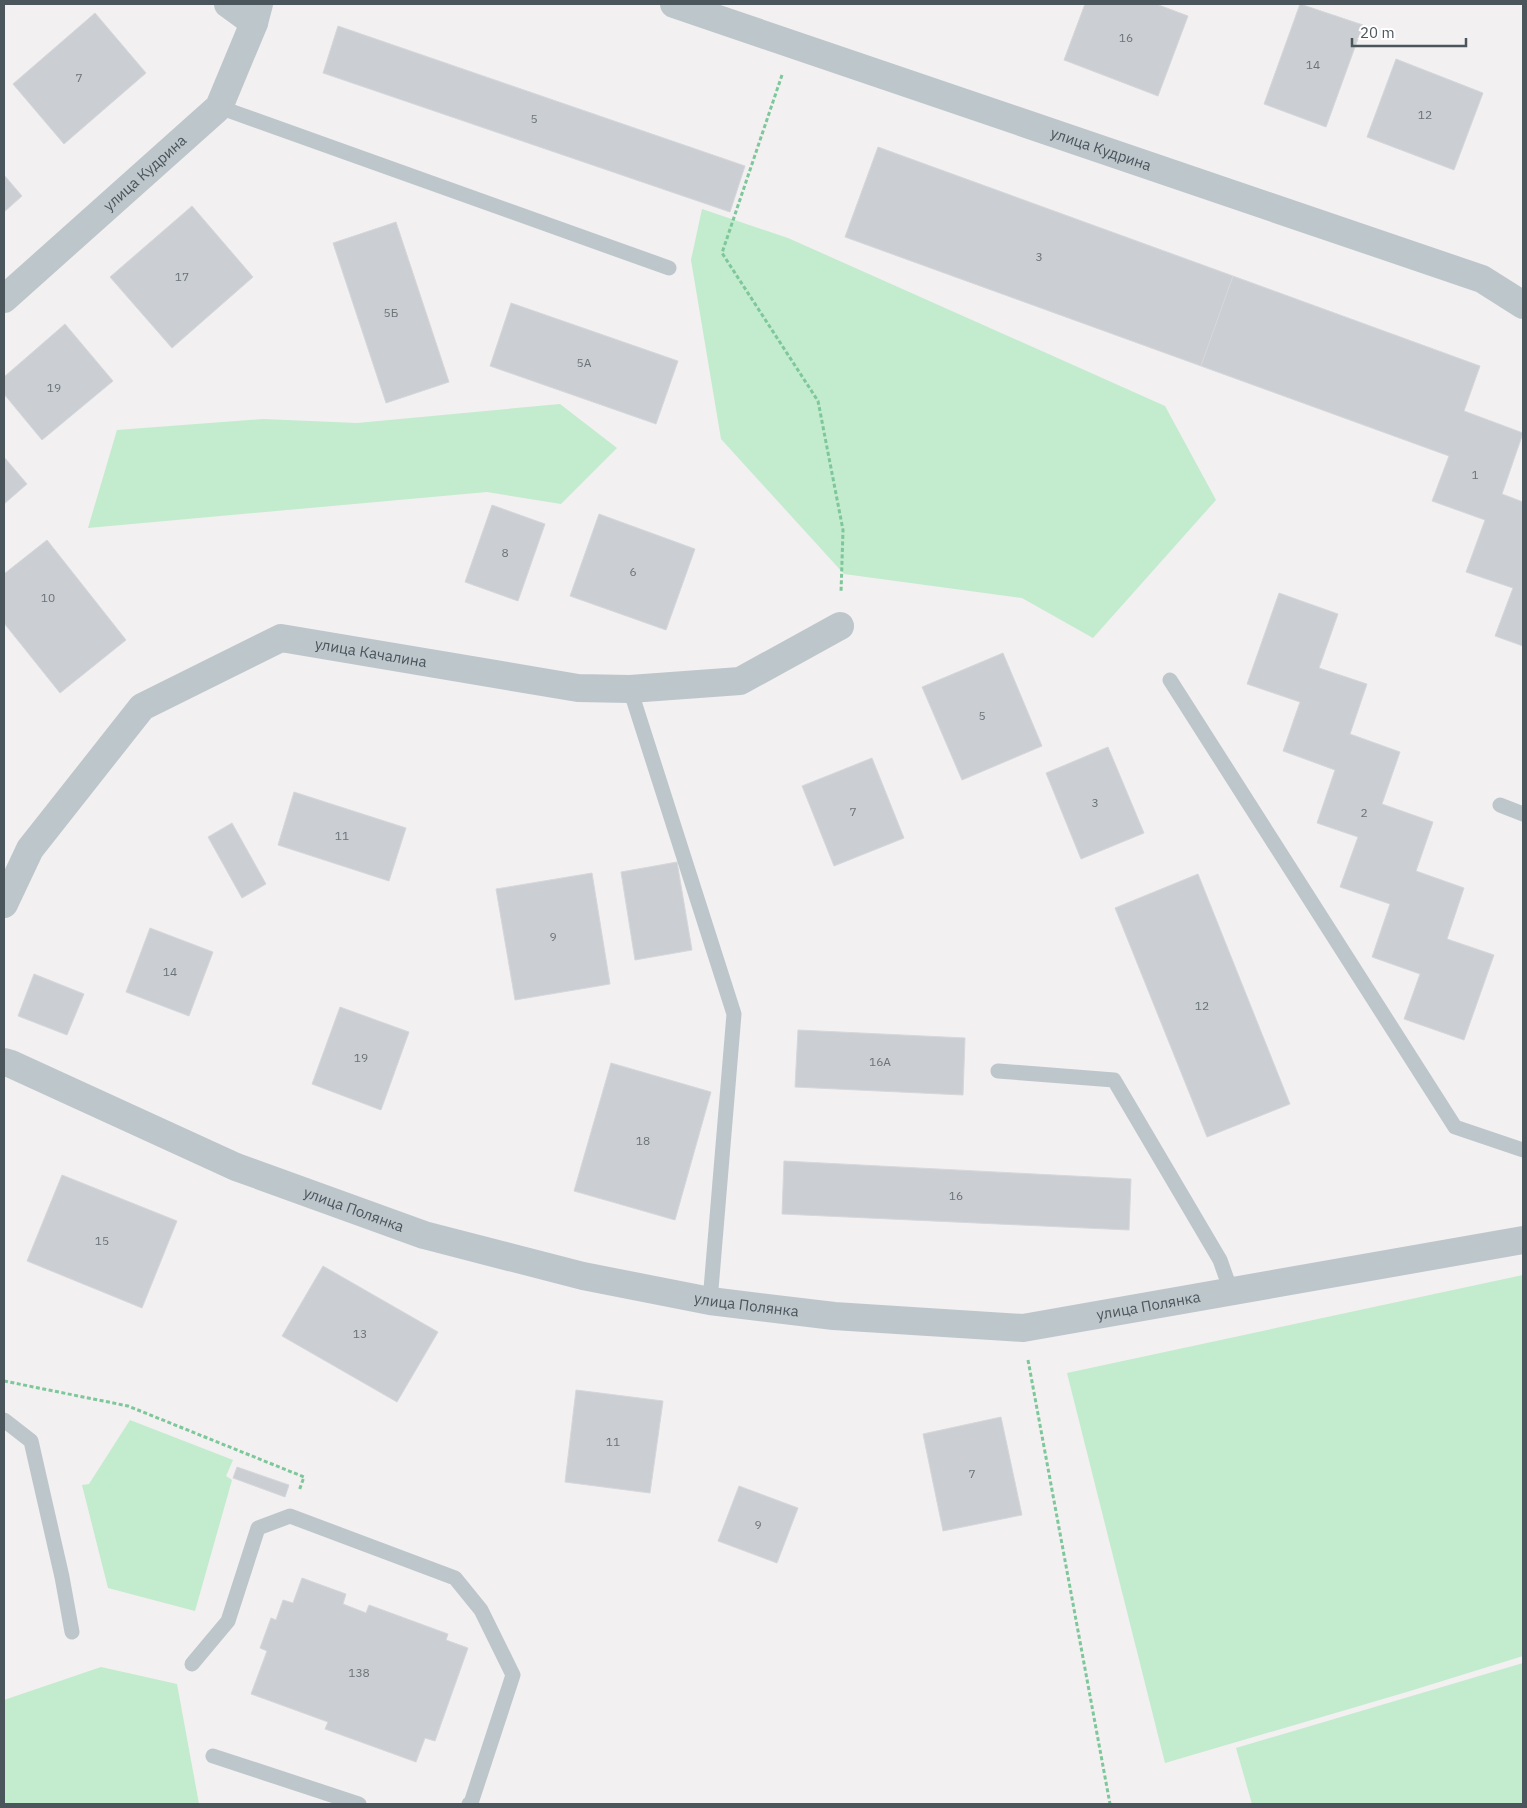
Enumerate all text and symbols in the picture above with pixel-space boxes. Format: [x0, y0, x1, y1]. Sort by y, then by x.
scale bar [1352, 15, 1466, 47]
text: 20 m [1360, 23, 1395, 42]
house number: 16 [1119, 30, 1133, 45]
house number: 14 [1306, 57, 1320, 72]
house number: 7 [75, 70, 83, 85]
house number: 12 [1418, 107, 1432, 122]
house number: 5 [530, 111, 538, 126]
street label: улица Кудрина [1048, 123, 1154, 175]
street label: улица Кудрина [99, 131, 190, 215]
house number: 3 [1035, 249, 1043, 264]
house number: 17 [175, 269, 189, 284]
house number: 5Б [384, 305, 398, 320]
house number: 5А [577, 355, 592, 370]
house number: 19 [47, 380, 61, 395]
house number: 1 [1471, 467, 1479, 482]
house number: 8 [501, 545, 509, 560]
house number: 6 [629, 564, 637, 579]
house number: 10 [41, 590, 55, 605]
street label: улица Качалина [314, 634, 428, 671]
house number: 5 [978, 708, 986, 723]
house number: 3 [1091, 795, 1099, 810]
house number: 7 [849, 804, 857, 819]
house number: 2 [1360, 805, 1368, 820]
house number: 11 [335, 828, 349, 843]
house number: 9 [549, 929, 557, 944]
house number: 14 [163, 964, 177, 979]
house number: 12 [1195, 998, 1209, 1013]
house number: 19 [354, 1050, 368, 1065]
house number: 16А [869, 1054, 891, 1069]
house number: 18 [636, 1133, 650, 1148]
street label: улица Полянка [301, 1182, 407, 1236]
house number: 16 [949, 1188, 963, 1203]
house number: 15 [95, 1233, 109, 1248]
street label: улица Полянка [1095, 1287, 1202, 1324]
street label: улица Полянка [693, 1288, 800, 1321]
house number: 13 [353, 1326, 367, 1341]
house number: 11 [606, 1434, 620, 1449]
house number: 7 [968, 1466, 976, 1481]
house number: 9 [754, 1517, 762, 1532]
house number: 138 [348, 1665, 370, 1680]

